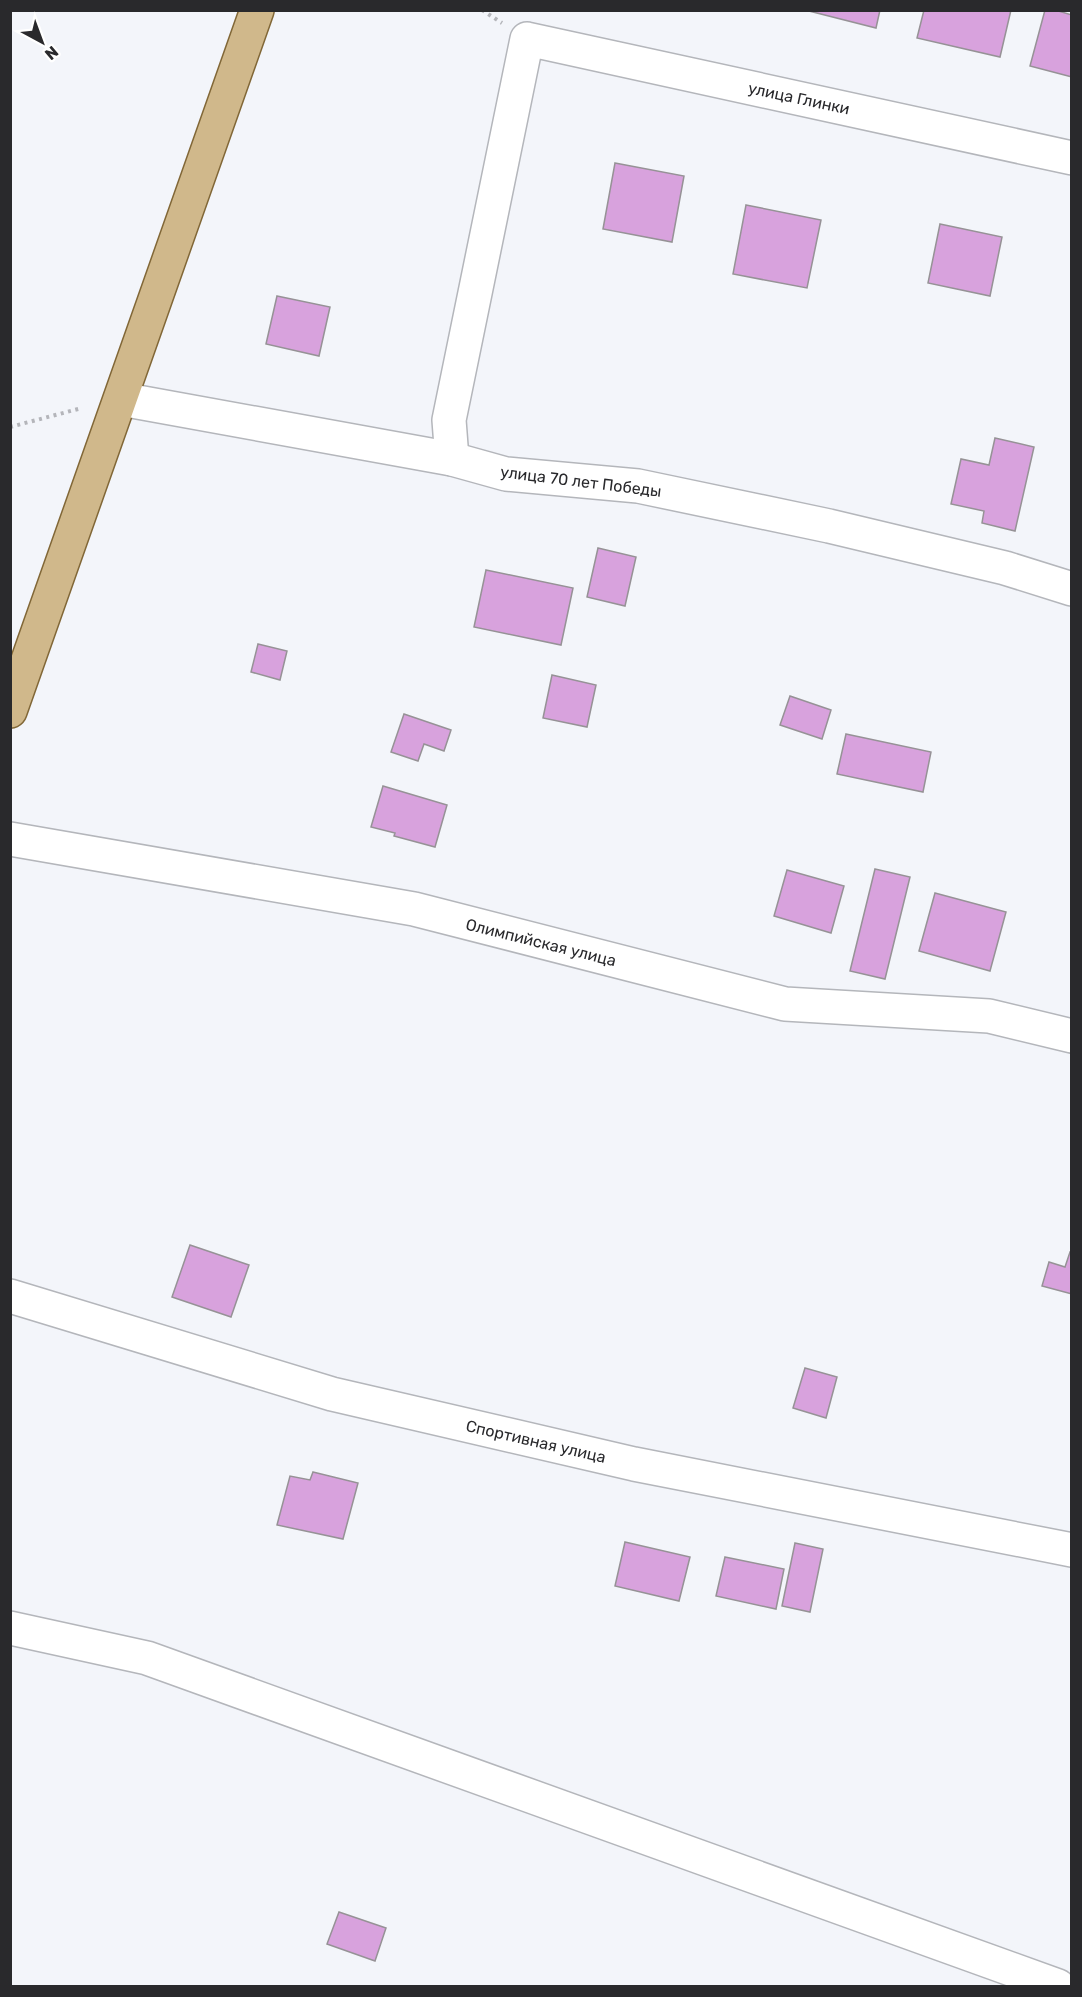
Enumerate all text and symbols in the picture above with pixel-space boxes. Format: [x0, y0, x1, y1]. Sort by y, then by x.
north arrow [12, 12, 72, 72]
text: N [41, 42, 62, 64]
street label: улица Глинки [746, 78, 851, 119]
street label: улица 70 лет Победы [499, 462, 663, 501]
street label: Олимпийская улица [464, 915, 618, 970]
street label: Спортивная улица [464, 1416, 608, 1467]

